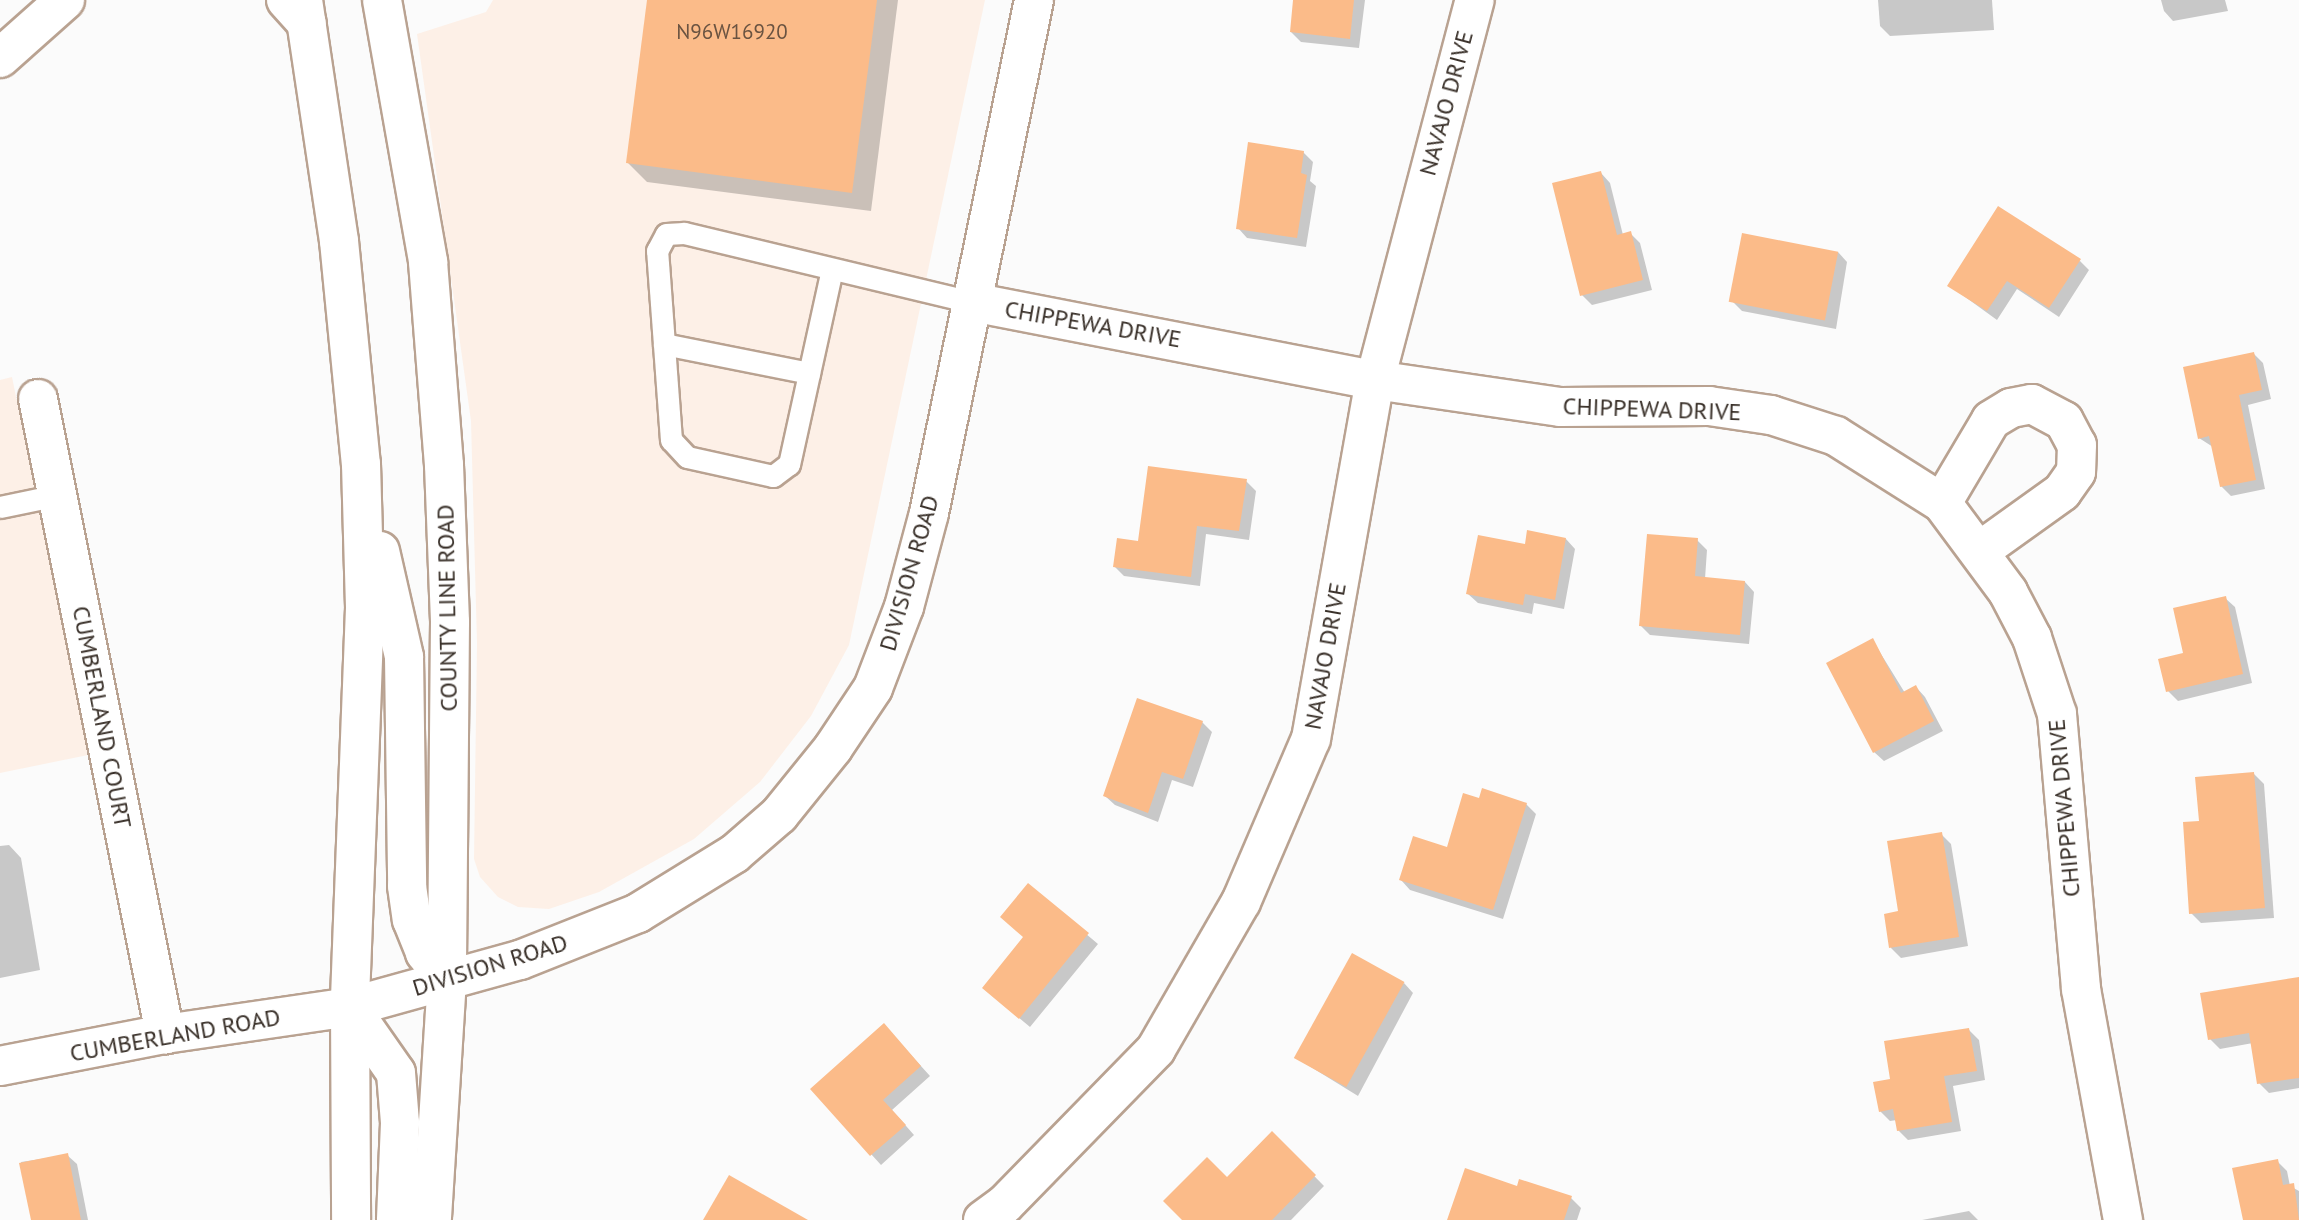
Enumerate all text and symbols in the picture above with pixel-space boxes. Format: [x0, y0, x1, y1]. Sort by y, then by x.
house number: N96W16920 [676, 19, 788, 45]
street label: NAVAJO DRIVE [1413, 27, 1479, 179]
street label: CHIPPEWA DRIVE [1002, 294, 1184, 354]
street label: CHIPPEWA DRIVE [1562, 391, 1742, 427]
street label: DIVISION ROAD [873, 492, 945, 654]
street label: COUNTY LINE ROAD [431, 504, 463, 712]
street label: NAVAJO DRIVE [1298, 580, 1352, 732]
street label: CUMBERLAND COURT [66, 604, 138, 830]
street label: CHIPPEWA DRIVE [2042, 717, 2086, 899]
street label: DIVISION ROAD [409, 928, 571, 1002]
street label: CUMBERLAND ROAD [68, 1002, 282, 1068]

